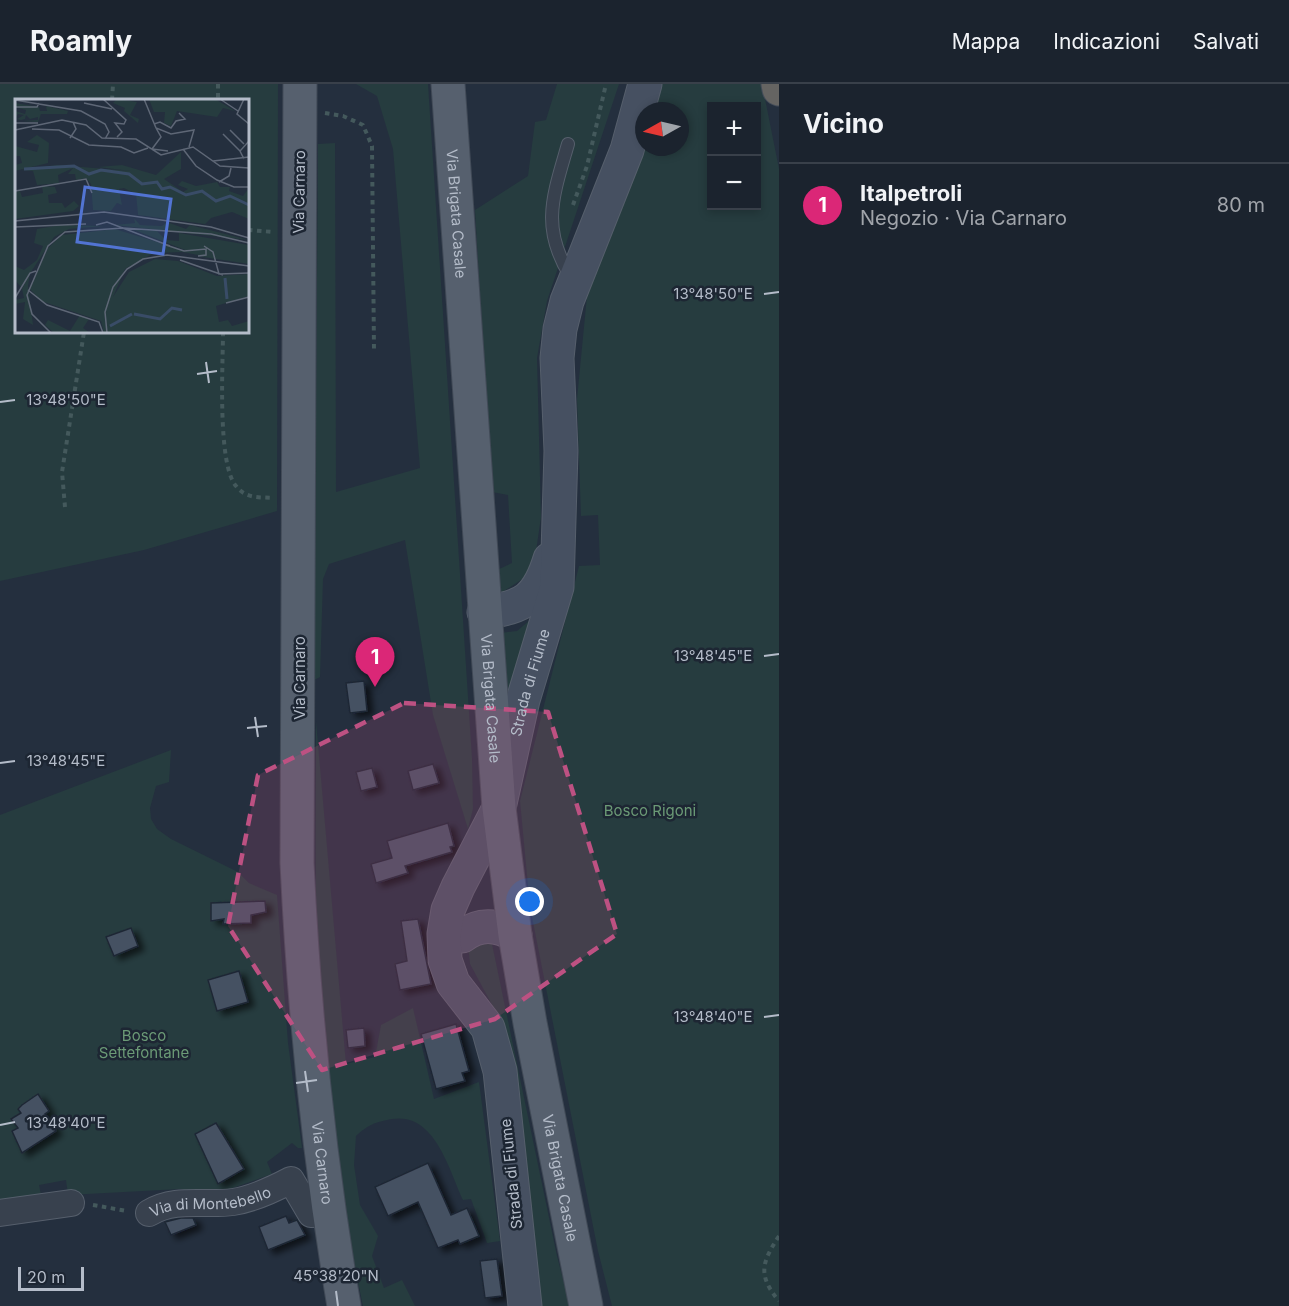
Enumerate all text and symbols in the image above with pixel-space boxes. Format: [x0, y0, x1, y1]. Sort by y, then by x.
text: Roamly [30, 24, 132, 58]
text: Mappa [952, 29, 1020, 54]
text: Indicazioni [1053, 29, 1160, 54]
text: Salvati [1193, 29, 1259, 54]
inset map [15, 99, 249, 333]
north arrow [635, 102, 689, 156]
map controls [707, 102, 761, 210]
button: + [707, 102, 761, 156]
text: Vicino [803, 108, 884, 139]
street label: Via Brigata Casale [443, 148, 471, 279]
street label: Via Carnaro [289, 150, 309, 234]
button: − [707, 156, 761, 210]
text: Italpetroli [860, 180, 962, 206]
text: 1 [818, 193, 827, 217]
text: 80 m [1217, 193, 1265, 217]
text: Negozio · Via Carnaro [860, 206, 1067, 230]
text: 13°48'50"E [673, 284, 753, 303]
text: 13°48'50"E [26, 390, 106, 409]
street label: Strada di Fiume [506, 626, 553, 738]
street label: Via Brigata Casale [477, 633, 505, 764]
street label: Via Carnaro [290, 636, 309, 720]
pin: 1 [356, 638, 394, 687]
text: 13°48'45"E [674, 646, 752, 665]
text: 13°48'45"E [27, 751, 105, 770]
park label: Bosco Rigoni [604, 801, 696, 820]
your location [515, 887, 544, 916]
text: 13°48'40"E [674, 1007, 752, 1026]
park label: Bosco Settefontane [99, 1026, 189, 1062]
text: 13°48'40"E [27, 1113, 105, 1132]
street label: Via Brigata Casale [539, 1113, 583, 1243]
street label: Strada di Fiume [496, 1118, 526, 1230]
street label: Via Carnaro [308, 1120, 338, 1206]
street label: Via di Montebello [146, 1182, 274, 1221]
scale bar [18, 1264, 84, 1292]
text: 45°38'20"N [293, 1266, 379, 1285]
text: 20 m [27, 1267, 65, 1287]

